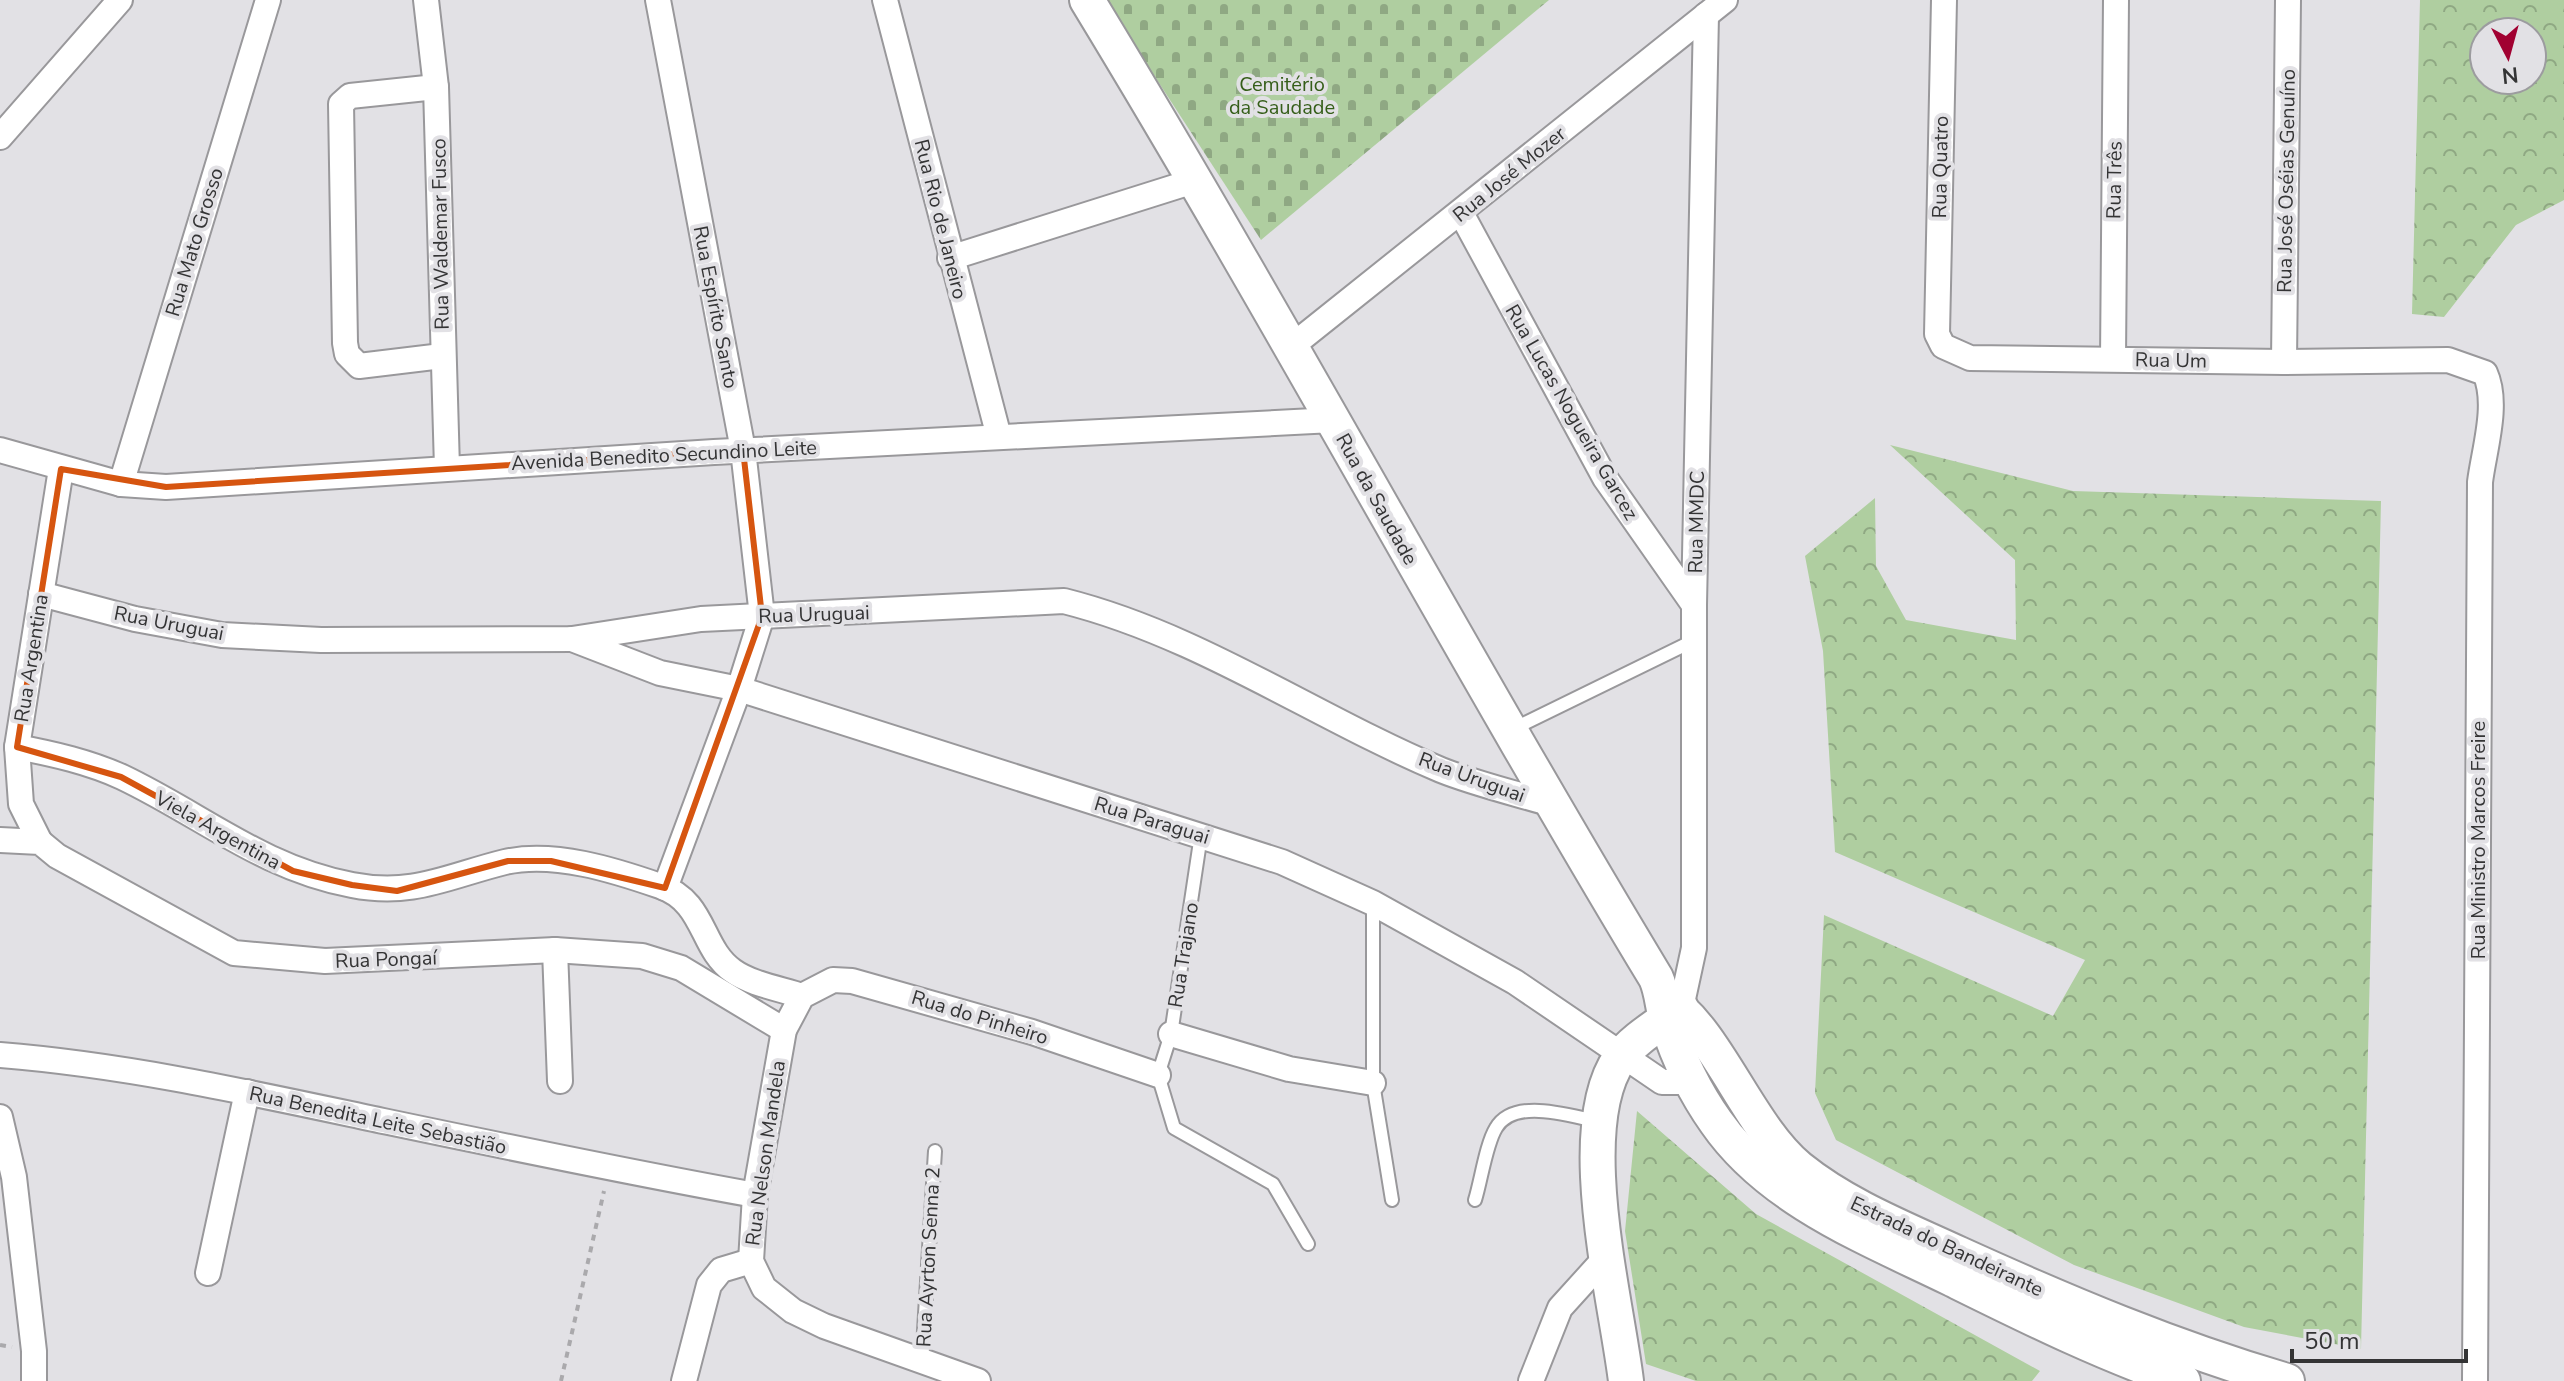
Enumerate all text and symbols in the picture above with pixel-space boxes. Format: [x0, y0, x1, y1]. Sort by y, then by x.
north arrow [2468, 16, 2548, 96]
text: N [2500, 59, 2520, 91]
street label: Rua José Oséias Genuíno [2271, 69, 2302, 293]
park label: Cemitério da Saudade [1229, 71, 1335, 121]
street label: Rua Quatro [1926, 115, 1955, 219]
street label: Rua José Mozer [1447, 120, 1572, 228]
street label: Rua Rio de Janeiro [908, 136, 973, 302]
street label: Rua Waldemar Fusco [425, 138, 456, 330]
street label: Rua Três [2100, 141, 2129, 219]
street label: Rua Mato Grosso [159, 164, 230, 320]
street label: Rua Espírito Santo [687, 224, 745, 391]
street label: Rua Lucas Nogueira Garcez [1499, 300, 1644, 525]
street label: Rua Um [2135, 346, 2207, 375]
street label: Rua da Saudade [1329, 429, 1424, 570]
street label: Avenida Benedito Secundino Leite [510, 434, 818, 477]
street label: Rua MMDC [1682, 470, 1711, 574]
street label: Rua Argentina [8, 592, 55, 724]
street label: Rua Uruguai [758, 599, 870, 630]
street label: Rua Uruguai [112, 600, 226, 647]
street label: Rua Ministro Marcos Freire [2465, 721, 2492, 959]
street label: Rua Uruguai [1415, 746, 1529, 809]
street label: Viela Argentina [149, 784, 285, 876]
street label: Rua Paraguai [1091, 790, 1213, 851]
street label: Rua Trajano [1162, 900, 1205, 1010]
street label: Rua Pongaí [335, 944, 439, 975]
street label: Rua do Pinheiro [908, 984, 1052, 1051]
street label: Rua Nelson Mandela [739, 1059, 792, 1247]
street label: Rua Benedita Leite Sebastião [247, 1080, 509, 1161]
street label: Rua Ayrton Senna 2 [910, 1166, 947, 1348]
street label: Estrada do Bandeirante [1846, 1190, 2048, 1303]
scale bar [2292, 1313, 2466, 1363]
text: 50 m [2304, 1325, 2360, 1357]

